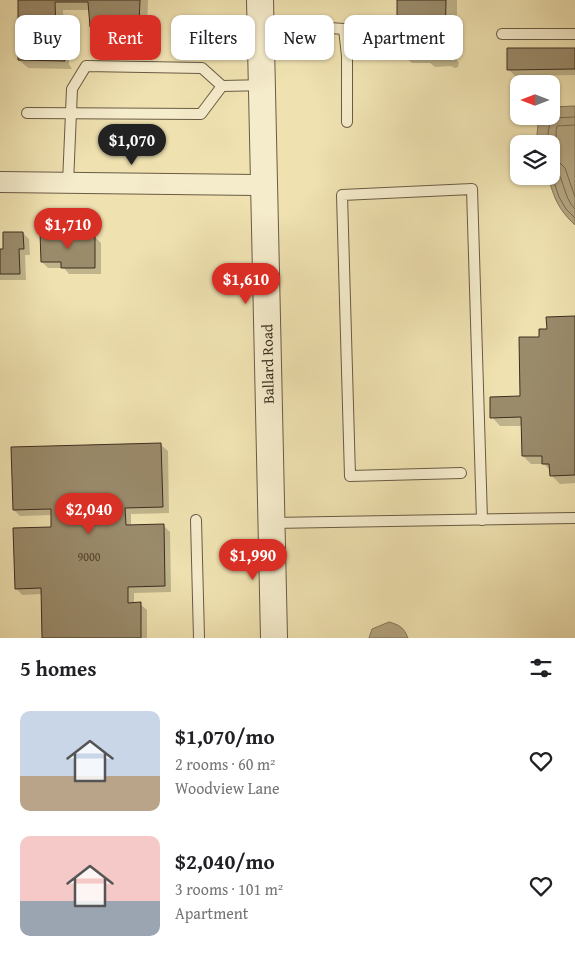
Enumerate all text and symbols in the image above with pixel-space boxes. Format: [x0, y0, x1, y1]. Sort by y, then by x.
chip: Buy [15, 15, 80, 60]
chip: Rent [90, 15, 161, 60]
chip: Filters [171, 15, 255, 60]
chip: New [265, 15, 334, 60]
chip: Apartment [344, 15, 463, 60]
north arrow [510, 75, 560, 125]
map controls [510, 75, 560, 185]
pin: $1,070 [91, 124, 173, 166]
text: $1,070 [109, 128, 155, 152]
button: layers [510, 135, 560, 185]
pin: $1,710 [27, 208, 109, 250]
text: $1,710 [45, 212, 91, 236]
pin: $1,610 [205, 262, 287, 305]
text: $1,610 [223, 267, 269, 291]
street label: Ballard Road [256, 324, 279, 404]
pin: $2,040 [48, 492, 130, 535]
text: $2,040 [66, 497, 112, 521]
pin: $1,990 [212, 538, 294, 581]
text: $1,990 [230, 543, 276, 567]
house number: 9000 [77, 548, 101, 565]
text: 5 homes [20, 653, 96, 684]
icon: filters [527, 654, 555, 682]
text: $1,070/mo [175, 721, 275, 752]
icon: home [60, 731, 120, 791]
icon: heart [527, 747, 555, 775]
text: 2 rooms · 60 m² [175, 752, 275, 776]
text: Woodview Lane [175, 776, 280, 800]
text: $2,040/mo [175, 846, 275, 877]
icon: home [60, 856, 120, 916]
icon: heart [527, 872, 555, 900]
text: 3 rooms · 101 m² [175, 877, 283, 901]
text: Apartment [175, 901, 248, 925]

